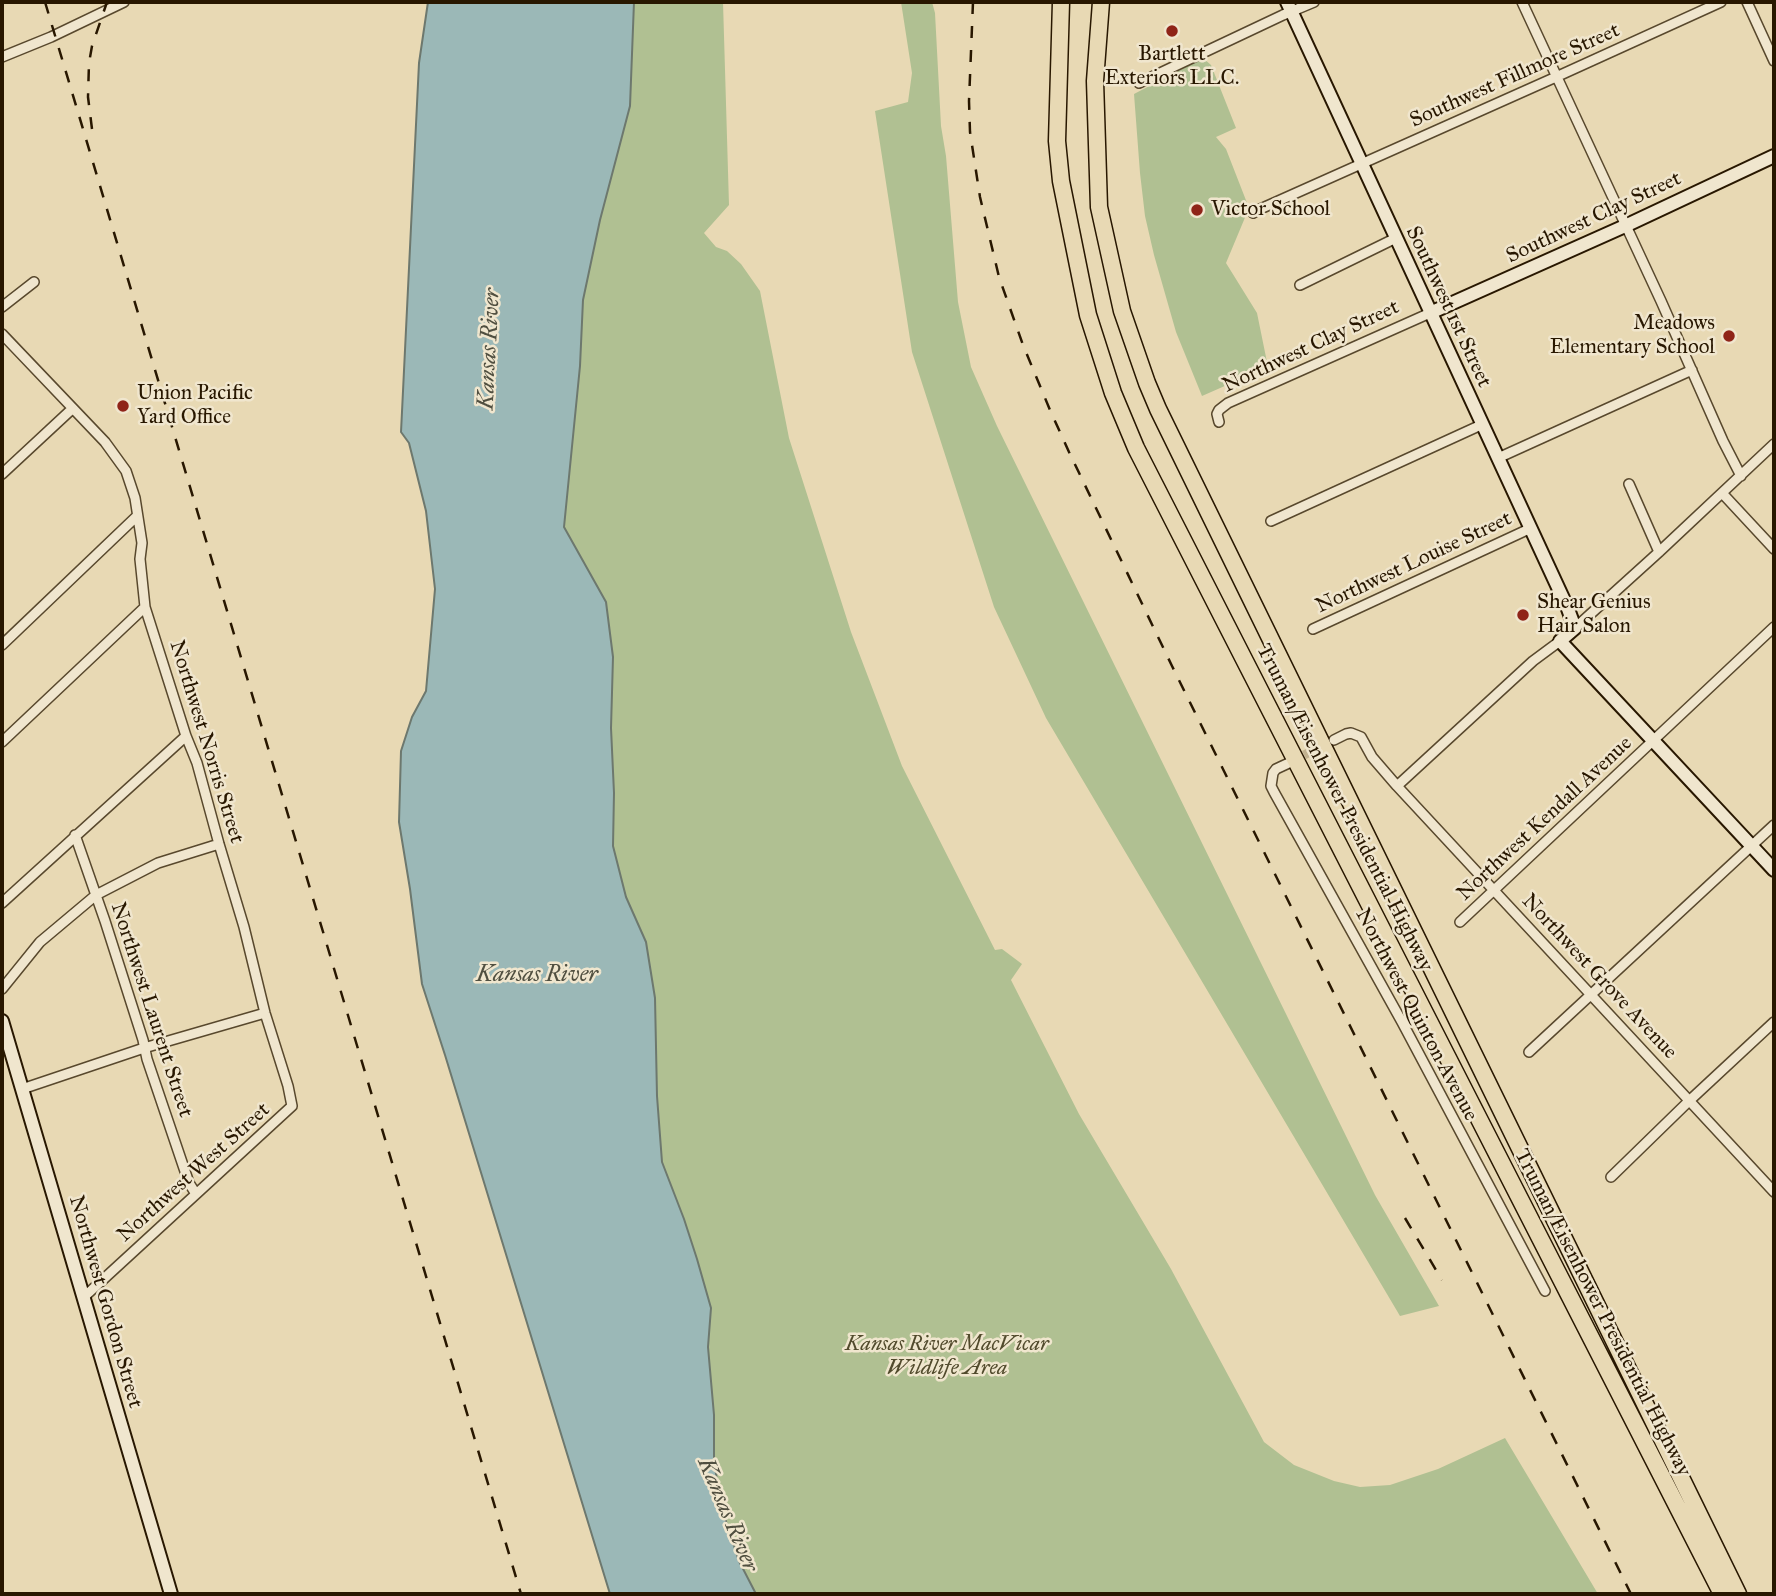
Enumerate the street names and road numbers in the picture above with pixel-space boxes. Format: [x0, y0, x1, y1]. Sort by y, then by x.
street label: Southwest Fillmore Street [1406, 18, 1624, 134]
street label: Southwest Clay Street [1503, 166, 1685, 270]
street label: Southwest 1st Street [1400, 222, 1496, 392]
street label: Northwest Clay Street [1219, 295, 1403, 399]
street label: Northwest Louise Street [1312, 507, 1516, 619]
street label: Northwest Norris Street [163, 638, 249, 846]
street label: Truman/Eisenhower Presidential Highway [1250, 640, 1438, 976]
street label: Northwest Kendall Avenue [1452, 731, 1638, 907]
street label: Northwest Grove Avenue [1516, 889, 1682, 1065]
street label: Northwest Laurent Street [104, 899, 198, 1121]
street label: Northwest Quinton Avenue [1349, 904, 1483, 1126]
street label: Northwest West Street [113, 1098, 275, 1248]
street label: Truman/Eisenhower Presidential Highway [1508, 1145, 1696, 1481]
street label: Northwest Gordon Street [63, 1193, 147, 1411]

